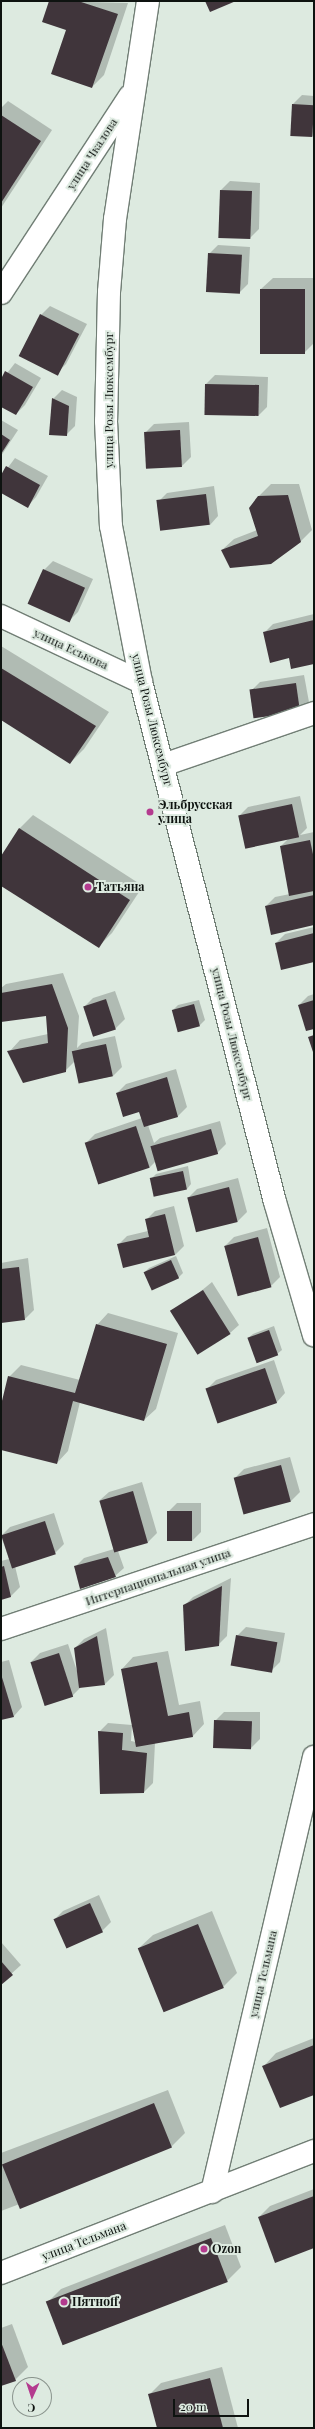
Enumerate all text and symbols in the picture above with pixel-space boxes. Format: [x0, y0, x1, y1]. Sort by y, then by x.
street label: улица Чкалова [64, 116, 120, 192]
street label: улица Розы Люксембург [102, 332, 116, 468]
street label: улица Еськова [31, 625, 111, 673]
street label: улица Розы Люксембург [129, 652, 175, 788]
place label: Эльбрусская улица [158, 798, 232, 826]
marker: Эльбрусская улица [145, 807, 155, 817]
place label: Татьяна [96, 880, 145, 894]
marker: Татьяна [83, 882, 93, 892]
street label: улица Розы Люксембург [209, 966, 255, 1102]
street label: Интернациональная улица [84, 1545, 232, 1609]
street label: улица Тельмана [246, 1929, 280, 2019]
street label: улица Тельмана [40, 2218, 128, 2264]
place label: Ozon [212, 2242, 241, 2256]
marker: Ozon [199, 2244, 209, 2254]
place label: Пятнoff [72, 2295, 118, 2309]
marker: Пятнoff [59, 2297, 69, 2307]
north arrow [12, 2377, 52, 2417]
scale bar [175, 2391, 251, 2417]
text: 20 m [180, 2398, 207, 2414]
text: С [27, 2401, 36, 2416]

